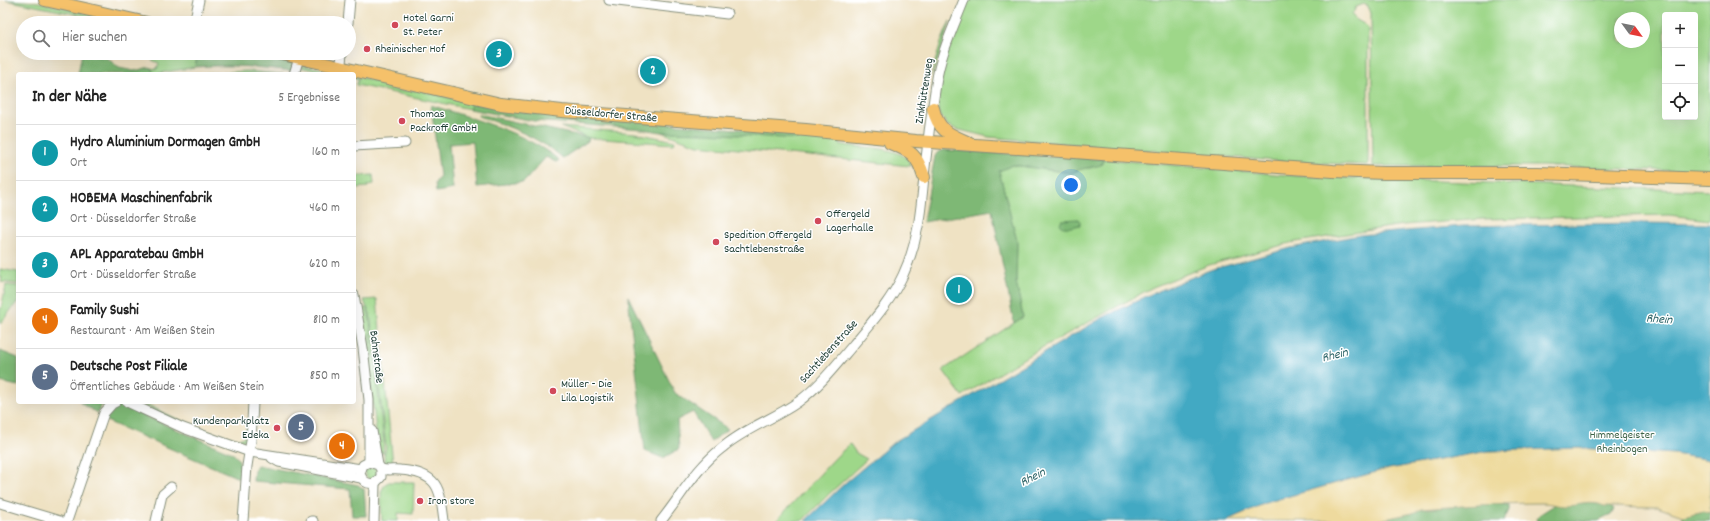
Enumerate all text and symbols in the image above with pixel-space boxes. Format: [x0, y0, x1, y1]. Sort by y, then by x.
place label: Hotel Garni St. Peter [403, 10, 454, 41]
north arrow [1614, 12, 1650, 48]
map controls [1662, 12, 1698, 120]
button: + [1662, 12, 1698, 48]
search box [16, 16, 356, 60]
marker: Hotel Garni St. Peter [390, 20, 400, 30]
icon: search [30, 27, 52, 49]
text: Hier suchen [62, 27, 127, 49]
pin: 3 [486, 39, 512, 69]
place label: Rheinischer Hof [375, 41, 446, 58]
marker: Rheinischer Hof [362, 44, 372, 54]
button: − [1662, 48, 1698, 84]
pin: 2 [640, 56, 666, 86]
street label: Zinkhüttenweg [911, 57, 939, 125]
button: locate [1662, 84, 1698, 120]
text: In der Nähe [32, 86, 107, 110]
text: 5 Ergebnisse [278, 89, 340, 108]
street label: Düsseldorfer Straße [564, 103, 658, 127]
place label: Thomas Packroff GmbH [410, 106, 477, 137]
marker: Thomas Packroff GmbH [397, 116, 407, 126]
text: Hydro Aluminium Dormagen GmbH [70, 132, 261, 154]
text: 1 [44, 143, 46, 162]
text: 160 m [312, 143, 340, 162]
text: Ort [70, 154, 87, 173]
your location [1061, 175, 1081, 195]
text: HOBEMA Maschinenfabrik [70, 188, 212, 210]
text: 2 [42, 199, 48, 218]
text: 460 m [309, 199, 340, 218]
place label: Offergeld Lagerhalle [826, 206, 874, 237]
text: Ort · Düsseldorfer Straße [70, 210, 196, 229]
marker: Offergeld Lagerhalle [813, 216, 823, 226]
place label: Spedition Offergeld Sachtlebenstraße [724, 227, 812, 258]
marker: Spedition Offergeld Sachtlebenstraße [711, 237, 721, 247]
text: APL Apparatebau GmbH [70, 244, 204, 266]
text: 3 [42, 255, 48, 274]
text: 620 m [309, 255, 340, 274]
text: Ort · Düsseldorfer Straße [70, 266, 196, 285]
pin: 1 [946, 275, 972, 305]
text: Family Sushi [70, 300, 139, 322]
water label: Rhein [1645, 310, 1674, 330]
text: 4 [42, 311, 48, 330]
text: 810 m [313, 311, 340, 330]
street label: Sachtlebenstraße [796, 316, 862, 388]
text: Restaurant · Am Weißen Stein [70, 322, 215, 341]
street label: Bahnstraße [364, 330, 388, 384]
water label: Rhein [1320, 343, 1351, 368]
text: Deutsche Post Filiale [70, 356, 187, 378]
text: 5 [42, 367, 48, 386]
text: 850 m [310, 367, 340, 386]
place label: Müller - Die Lila Logistik [561, 376, 614, 407]
text: Öffentliches Gebäude · Am Weißen Stein [70, 378, 264, 397]
marker: Müller - Die Lila Logistik [548, 386, 558, 396]
pin: 5 [288, 412, 314, 442]
place label: Kundenparkplatz Edeka [193, 413, 269, 444]
marker: Kundenparkplatz Edeka [272, 423, 282, 433]
park label: Himmelgeister Rheinbogen [1590, 427, 1655, 458]
pin: 4 [329, 431, 355, 461]
water label: Rhein [1017, 463, 1050, 492]
place label: Iron store [428, 493, 474, 510]
marker: Iron store [415, 496, 425, 506]

